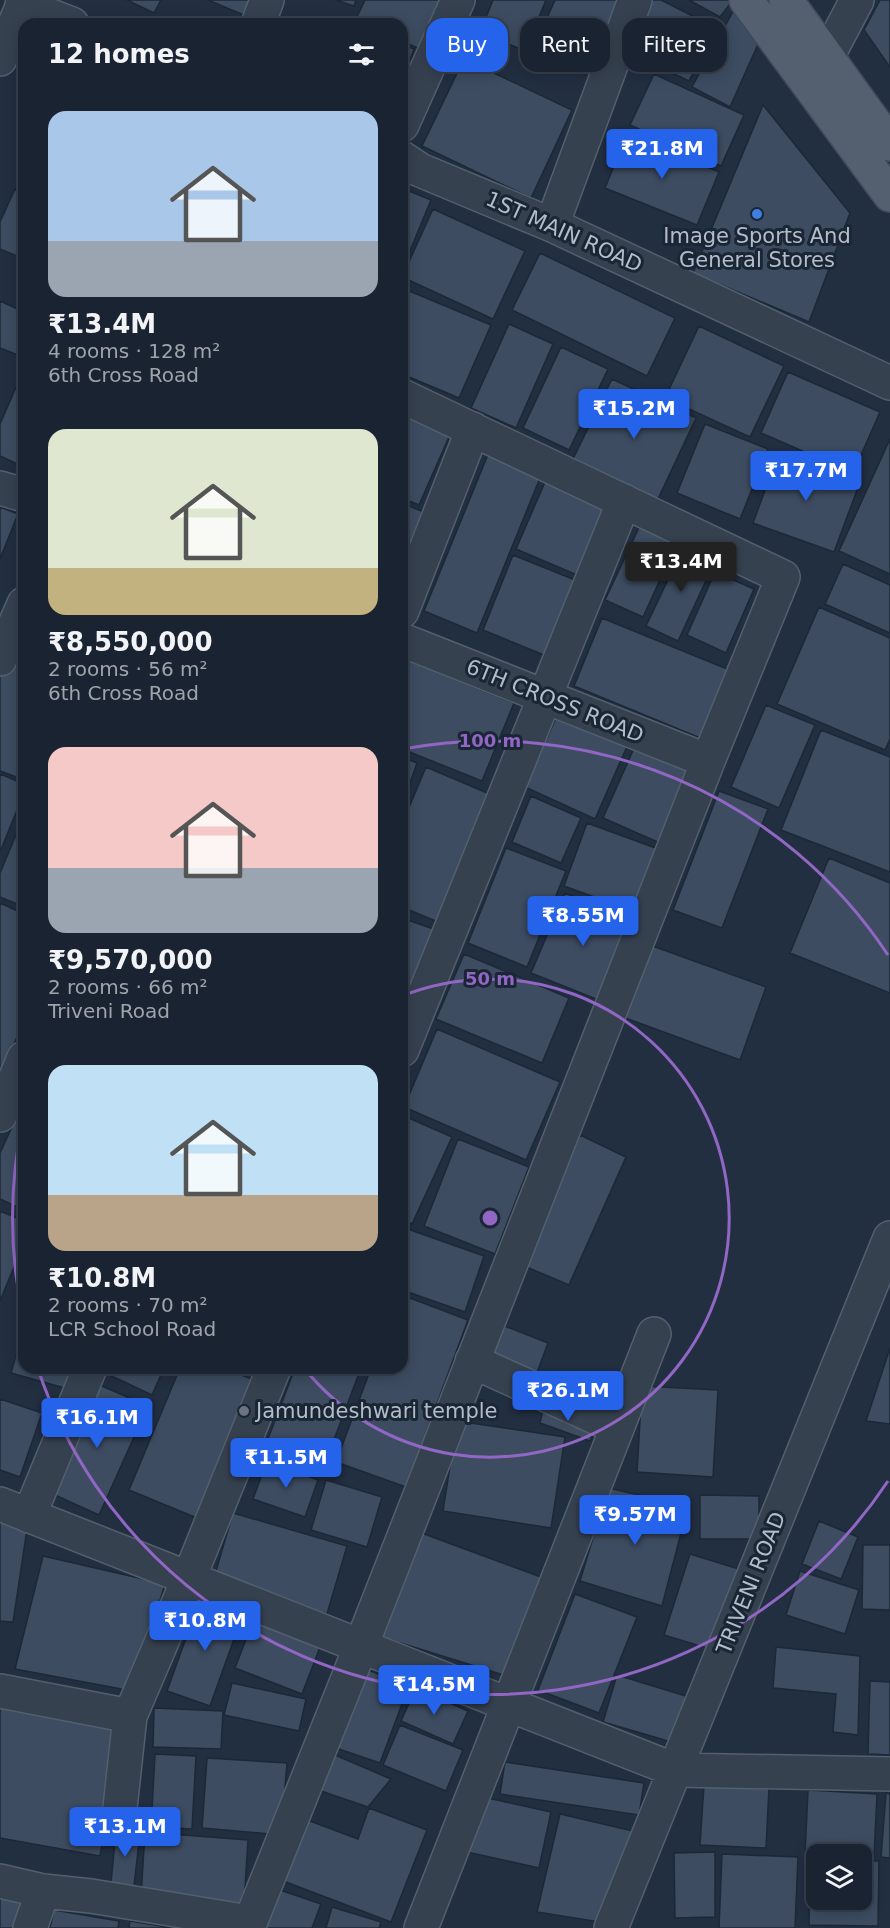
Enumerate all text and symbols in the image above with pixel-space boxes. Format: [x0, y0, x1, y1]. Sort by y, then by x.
chip: Buy [426, 18, 508, 72]
chip: Rent [520, 18, 610, 72]
chip: Filters [622, 18, 727, 72]
icon: filters [345, 38, 378, 71]
text: 12 homes [48, 39, 190, 69]
pin: ₹21.8M [613, 129, 711, 180]
text: ₹21.8M [620, 136, 704, 160]
icon: home [159, 150, 267, 258]
street label: 1ST MAIN ROAD [482, 187, 646, 277]
marker: Image Sports And General Stores [750, 207, 764, 221]
place label: Image Sports And General Stores [663, 224, 851, 272]
text: ₹13.4M [48, 309, 156, 339]
text: 4 rooms · 128 m² [48, 339, 220, 363]
text: 6th Cross Road [48, 363, 199, 387]
pin: ₹15.2M [585, 389, 683, 440]
text: ₹15.2M [592, 396, 676, 420]
pin: ₹17.7M [757, 451, 855, 502]
text: ₹17.7M [764, 458, 848, 482]
icon: home [159, 468, 267, 576]
pin: ₹13.4M [632, 542, 730, 593]
text: ₹13.4M [639, 549, 723, 573]
text: ₹8,550,000 [48, 627, 212, 657]
street label: 6TH CROSS ROAD [463, 654, 647, 748]
text: 2 rooms · 56 m² [48, 657, 208, 681]
text: 6th Cross Road [48, 681, 199, 705]
text: 100 m [459, 730, 521, 751]
icon: home [159, 786, 267, 894]
pin: ₹8.55M [534, 896, 632, 947]
text: ₹8.55M [541, 903, 625, 927]
text: ₹9,570,000 [48, 945, 212, 975]
text: 50 m [465, 968, 515, 989]
text: 2 rooms · 66 m² [48, 975, 208, 999]
text: Triveni Road [48, 999, 170, 1023]
icon: home [159, 1104, 267, 1212]
centre of rings [480, 1208, 500, 1228]
text: ₹10.8M [48, 1263, 156, 1293]
text: 2 rooms · 70 m² [48, 1293, 208, 1317]
text: LCR School Road [48, 1317, 216, 1341]
pin: ₹26.1M [519, 1371, 617, 1422]
text: ₹26.1M [526, 1378, 610, 1402]
pin: ₹16.1M [48, 1398, 146, 1449]
place label: Jamundeshwari temple [254, 1399, 498, 1423]
marker: Jamundeshwari temple [237, 1404, 251, 1418]
text: ₹16.1M [55, 1405, 139, 1429]
pin: ₹11.5M [237, 1438, 335, 1489]
text: ₹11.5M [244, 1445, 328, 1469]
pin: ₹9.57M [586, 1495, 684, 1546]
text: ₹9.57M [593, 1502, 677, 1526]
street label: TRIVENI ROAD [711, 1508, 790, 1658]
pin: ₹10.8M [156, 1601, 254, 1652]
text: ₹10.8M [163, 1608, 247, 1632]
pin: ₹14.5M [385, 1665, 483, 1716]
text: ₹14.5M [392, 1672, 476, 1696]
pin: ₹13.1M [76, 1807, 174, 1858]
text: ₹13.1M [83, 1814, 167, 1838]
map controls [806, 1844, 872, 1910]
button: layers [806, 1844, 872, 1910]

